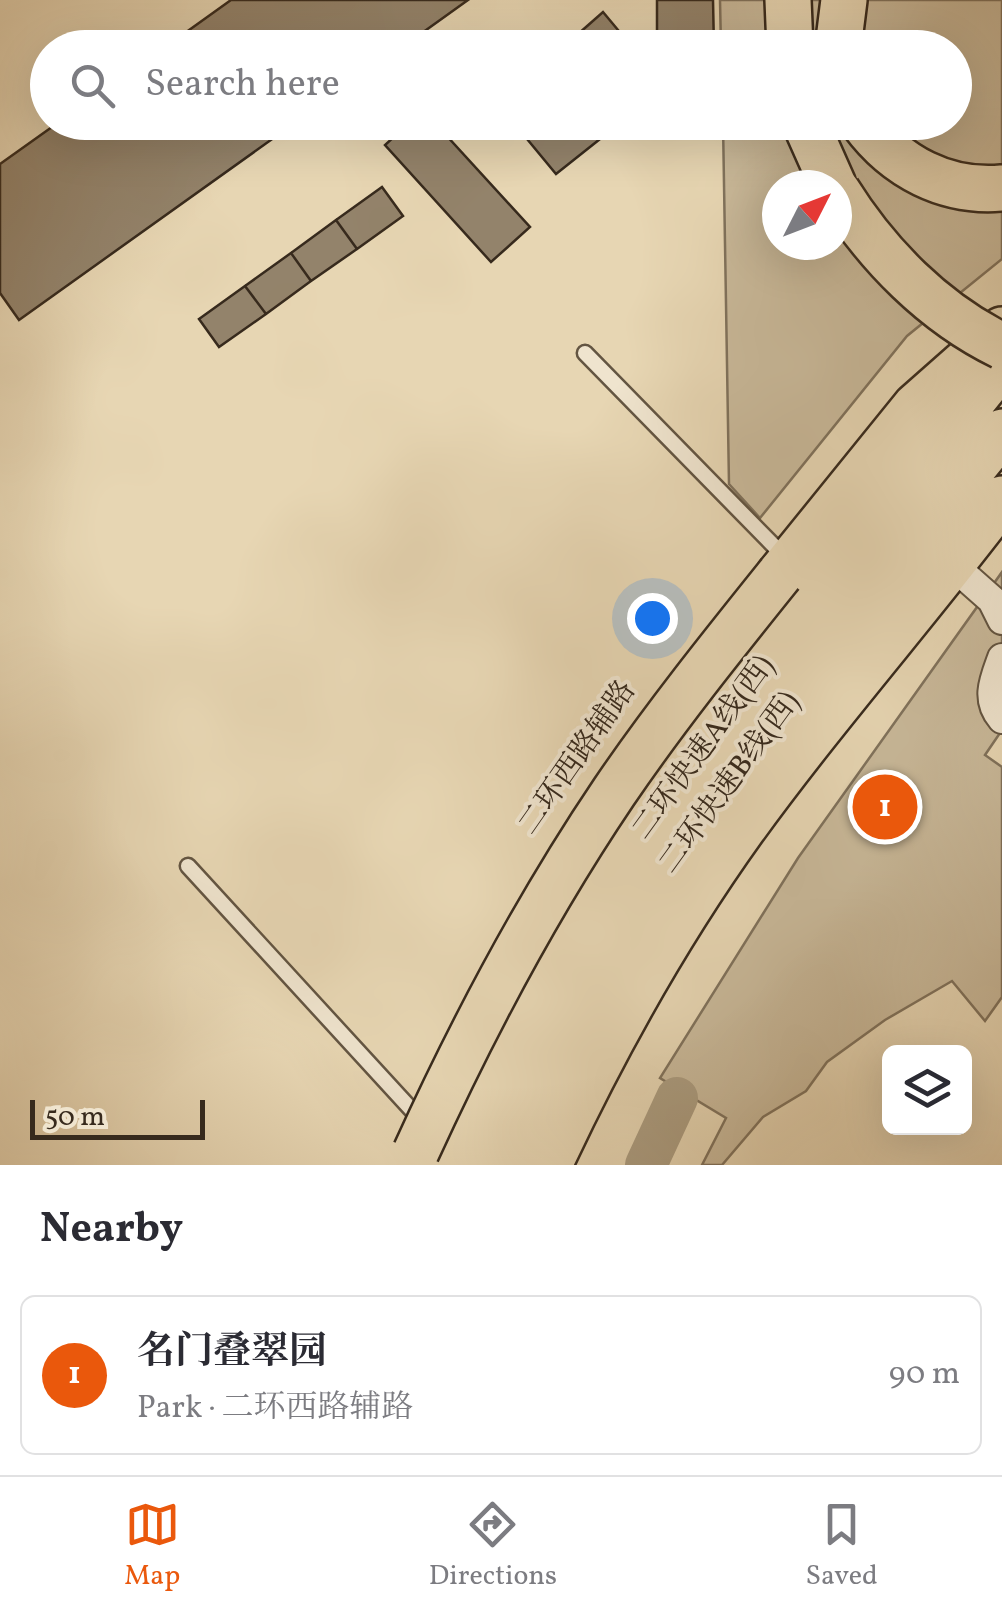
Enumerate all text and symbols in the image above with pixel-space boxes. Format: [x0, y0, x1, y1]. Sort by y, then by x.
search box [30, 30, 972, 140]
icon: search [65, 58, 120, 113]
text: Search here [145, 59, 340, 112]
north arrow [762, 170, 852, 260]
your location [627, 593, 678, 644]
street label: 二环快速A线(西) [622, 647, 785, 849]
street label: 二环西路辅路 [509, 672, 646, 844]
street label: 二环快速B线(西) [649, 683, 810, 883]
pin: 1 [852, 770, 918, 844]
map controls [882, 1045, 972, 1135]
button: layers [882, 1045, 972, 1135]
scale bar [30, 1095, 205, 1140]
text: 50 m [45, 1098, 105, 1137]
text: Nearby [40, 1201, 183, 1260]
text: 名门叠翠园 [137, 1327, 327, 1380]
text: 1 [68, 1353, 81, 1397]
text: 90 m [889, 1353, 960, 1397]
text: Park · 二环西路辅路 [137, 1387, 413, 1431]
tab: Map [124, 1497, 180, 1596]
tab: Directions [429, 1497, 557, 1596]
tab: Saved [806, 1497, 878, 1596]

